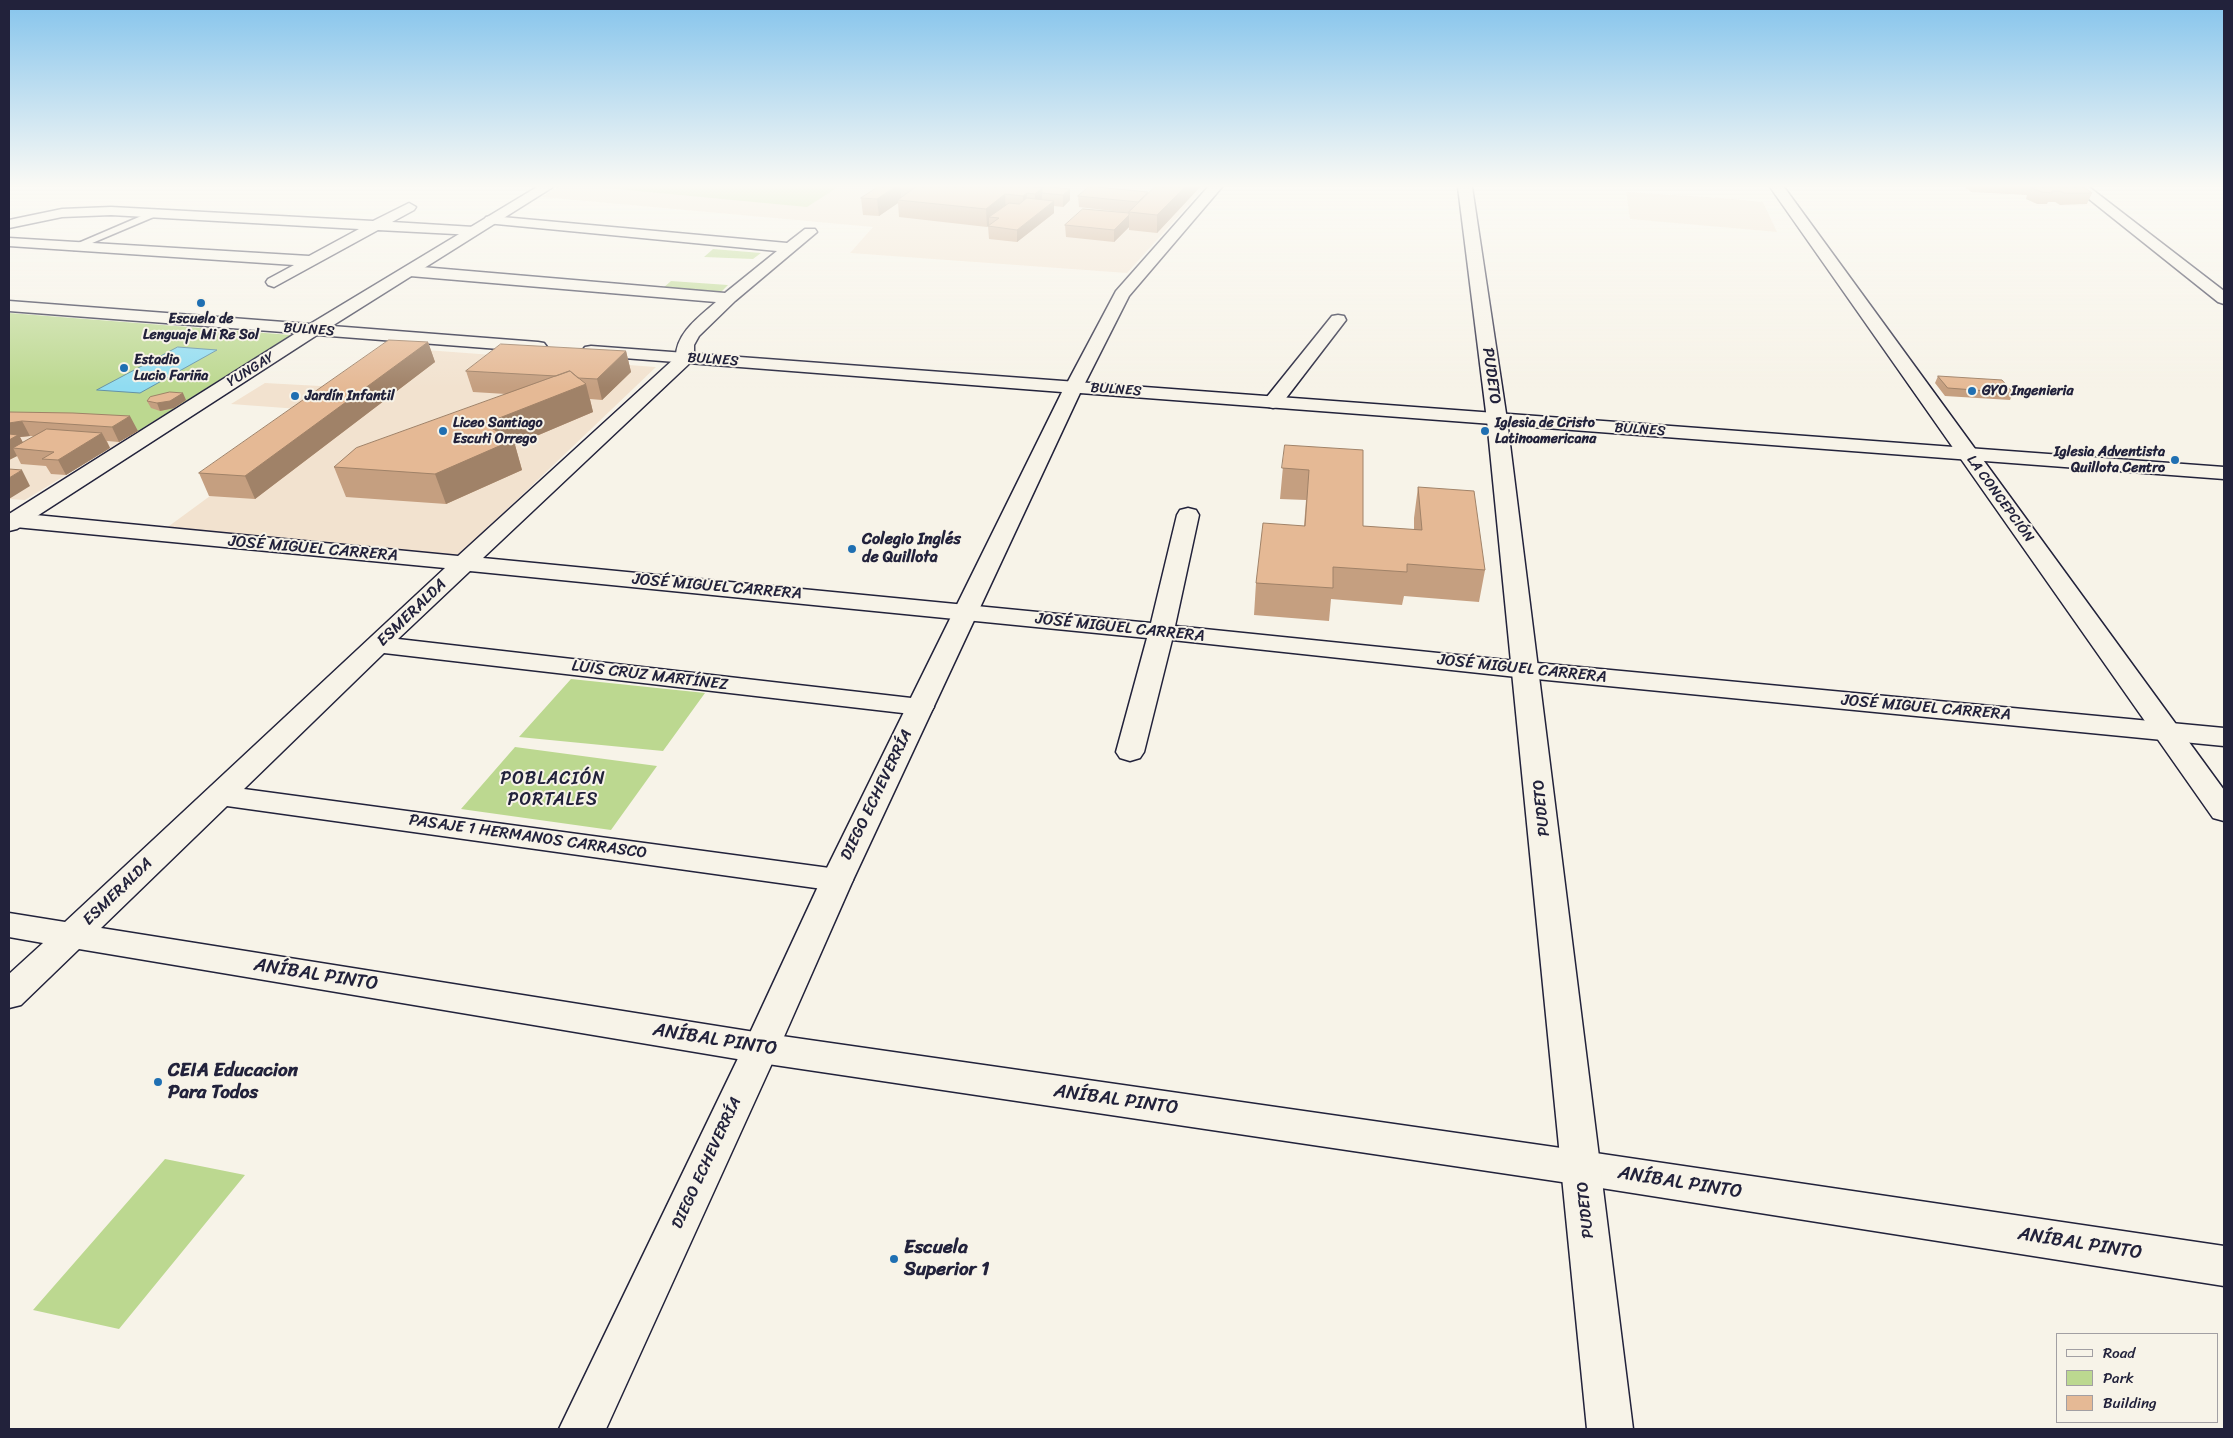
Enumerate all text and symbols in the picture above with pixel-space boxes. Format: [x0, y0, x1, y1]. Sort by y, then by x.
marker: Escuela de Lenguaje Mi Re Sol [195, 297, 207, 309]
place label: Escuela de Lenguaje Mi Re Sol [143, 311, 259, 344]
street label: BULNES [283, 320, 335, 340]
street label: PUDETO [1478, 346, 1504, 406]
street label: YUNGAY [224, 349, 278, 391]
street label: BULNES [687, 350, 739, 370]
place label: Estadio Lucio Fariña [134, 352, 208, 384]
marker: Estadio Lucio Fariña [118, 362, 130, 374]
street label: BULNES [1090, 380, 1142, 400]
place label: GYO Ingenieria [1982, 383, 2073, 399]
marker: GYO Ingenieria [1966, 385, 1978, 397]
place label: Jardín Infantil [305, 388, 395, 404]
marker: Jardín Infantil [289, 390, 301, 402]
place label: Liceo Santiago Escuti Orrego [453, 415, 543, 448]
place label: Iglesia de Cristo Latinoamericana [1495, 415, 1596, 448]
street label: BULNES [1614, 420, 1666, 440]
marker: Liceo Santiago Escuti Orrego [437, 425, 449, 437]
marker: Iglesia de Cristo Latinoamericana [1479, 425, 1491, 437]
place label: Iglesia Adventista Quillota Centro [2054, 444, 2165, 477]
street label: LA CONCEPCIÓN [1963, 452, 2037, 546]
marker: Iglesia Adventista Quillota Centro [2169, 454, 2181, 466]
place label: Colegio Inglés de Quillota [862, 530, 961, 568]
street label: JOSÉ MIGUEL CARRERA [228, 532, 398, 566]
marker: Colegio Inglés de Quillota [846, 543, 858, 555]
street label: JOSÉ MIGUEL CARRERA [632, 570, 802, 604]
street label: ESMERALDA [373, 575, 451, 651]
street label: JOSÉ MIGUEL CARRERA [1034, 610, 1206, 646]
street label: JOSÉ MIGUEL CARRERA [1436, 651, 1608, 687]
street label: LUIS CRUZ MARTÍNEZ [571, 657, 729, 695]
street label: JOSÉ MIGUEL CARRERA [1841, 691, 2011, 725]
street label: DIEGO ECHEVERRÍA [837, 727, 917, 863]
district label: POBLACIÓN PORTALES [500, 768, 606, 811]
street label: PUDETO [1529, 779, 1555, 837]
street label: PASAJE 1 HERMANOS CARRASCO [408, 811, 648, 863]
street label: ESMERALDA [79, 854, 157, 930]
street label: ANÍBAL PINTO [252, 954, 380, 996]
street label: ANÍBAL PINTO [651, 1019, 779, 1061]
place label: CEIA Educacion Para Todos [168, 1060, 298, 1104]
marker: CEIA Educacion Para Todos [152, 1076, 164, 1088]
street label: ANÍBAL PINTO [1052, 1080, 1180, 1120]
street label: DIEGO ECHEVERRÍA [668, 1094, 746, 1232]
street label: ANÍBAL PINTO [1616, 1162, 1744, 1204]
street label: PUDETO [1573, 1181, 1599, 1239]
street label: ANÍBAL PINTO [2016, 1223, 2144, 1265]
place label: Escuela Superior 1 [904, 1237, 989, 1281]
marker: Escuela Superior 1 [888, 1253, 900, 1265]
legend [2056, 1333, 2218, 1423]
text: Road [2103, 1340, 2135, 1366]
text: Park [2103, 1365, 2134, 1391]
text: Building [2103, 1390, 2157, 1416]

